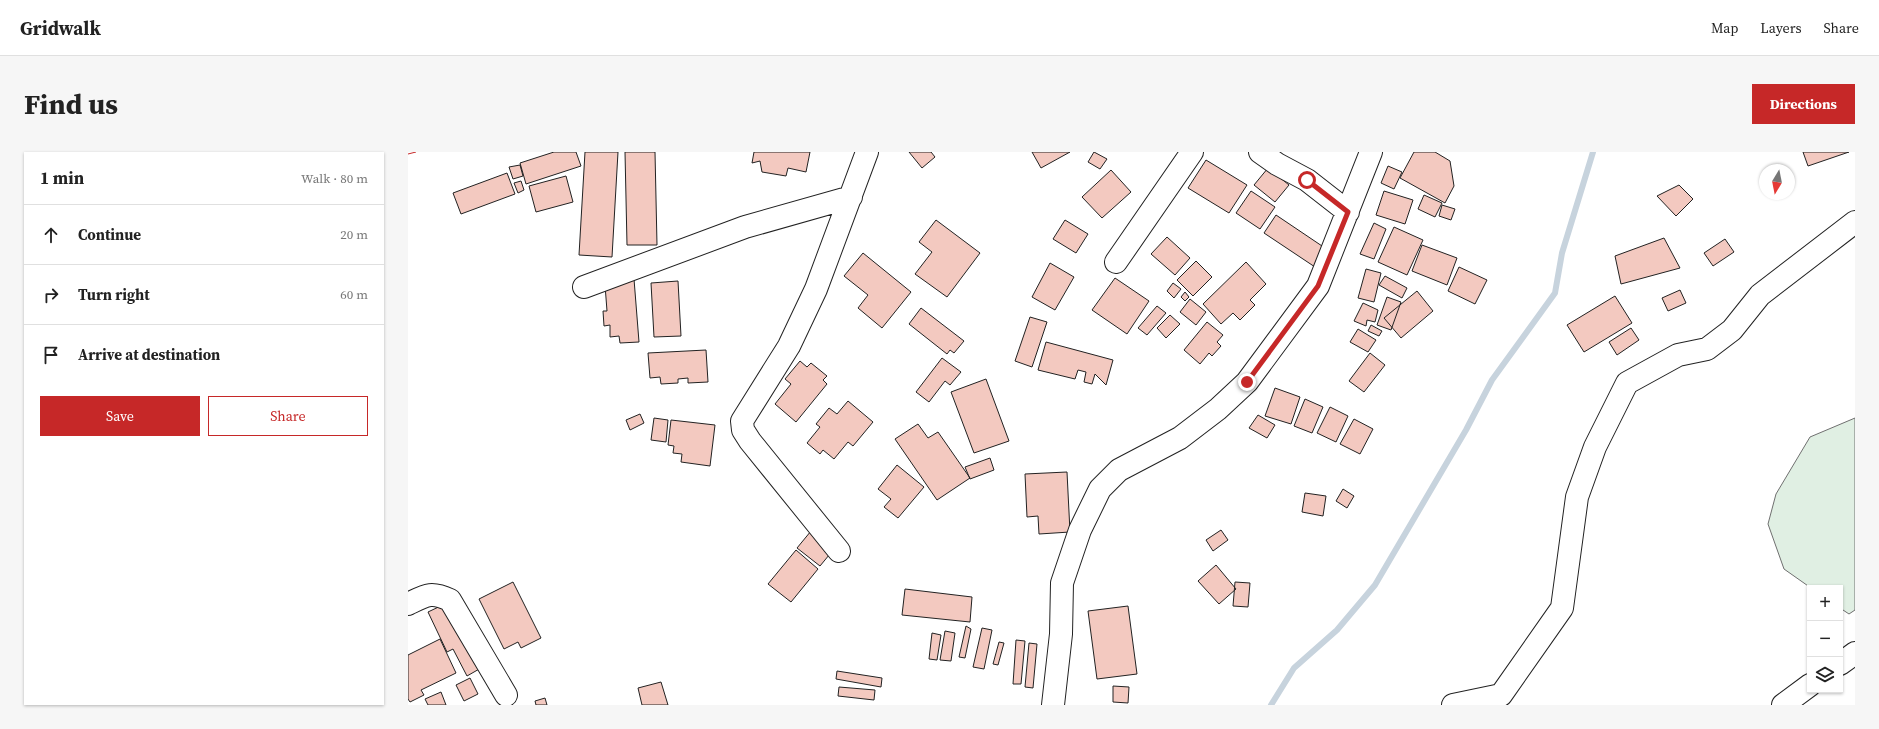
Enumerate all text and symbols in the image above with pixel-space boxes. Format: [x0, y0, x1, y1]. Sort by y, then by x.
text: Gridwalk [20, 15, 101, 41]
text: Map [1711, 18, 1738, 38]
text: Layers [1760, 18, 1802, 38]
text: Share [1824, 18, 1859, 38]
button: Directions [1752, 84, 1855, 124]
text: Find us [24, 85, 118, 123]
north arrow [1759, 164, 1795, 200]
text: 1 min [40, 166, 84, 190]
text: Walk · 80 m [301, 170, 368, 187]
route start [1298, 171, 1316, 189]
icon: ahead [40, 224, 62, 246]
text: Continue [78, 224, 141, 245]
text: 20 m [340, 226, 368, 243]
icon: right [40, 284, 62, 306]
text: Turn right [78, 284, 150, 305]
text: 60 m [340, 286, 368, 303]
icon: arrive [40, 344, 62, 366]
text: Arrive at destination [78, 344, 220, 365]
route end [1238, 373, 1256, 391]
button: Save [40, 396, 200, 436]
button: Share [208, 396, 368, 436]
map controls [1807, 585, 1843, 693]
button: + [1807, 585, 1843, 621]
button: − [1807, 621, 1843, 657]
button: layers [1807, 657, 1843, 693]

